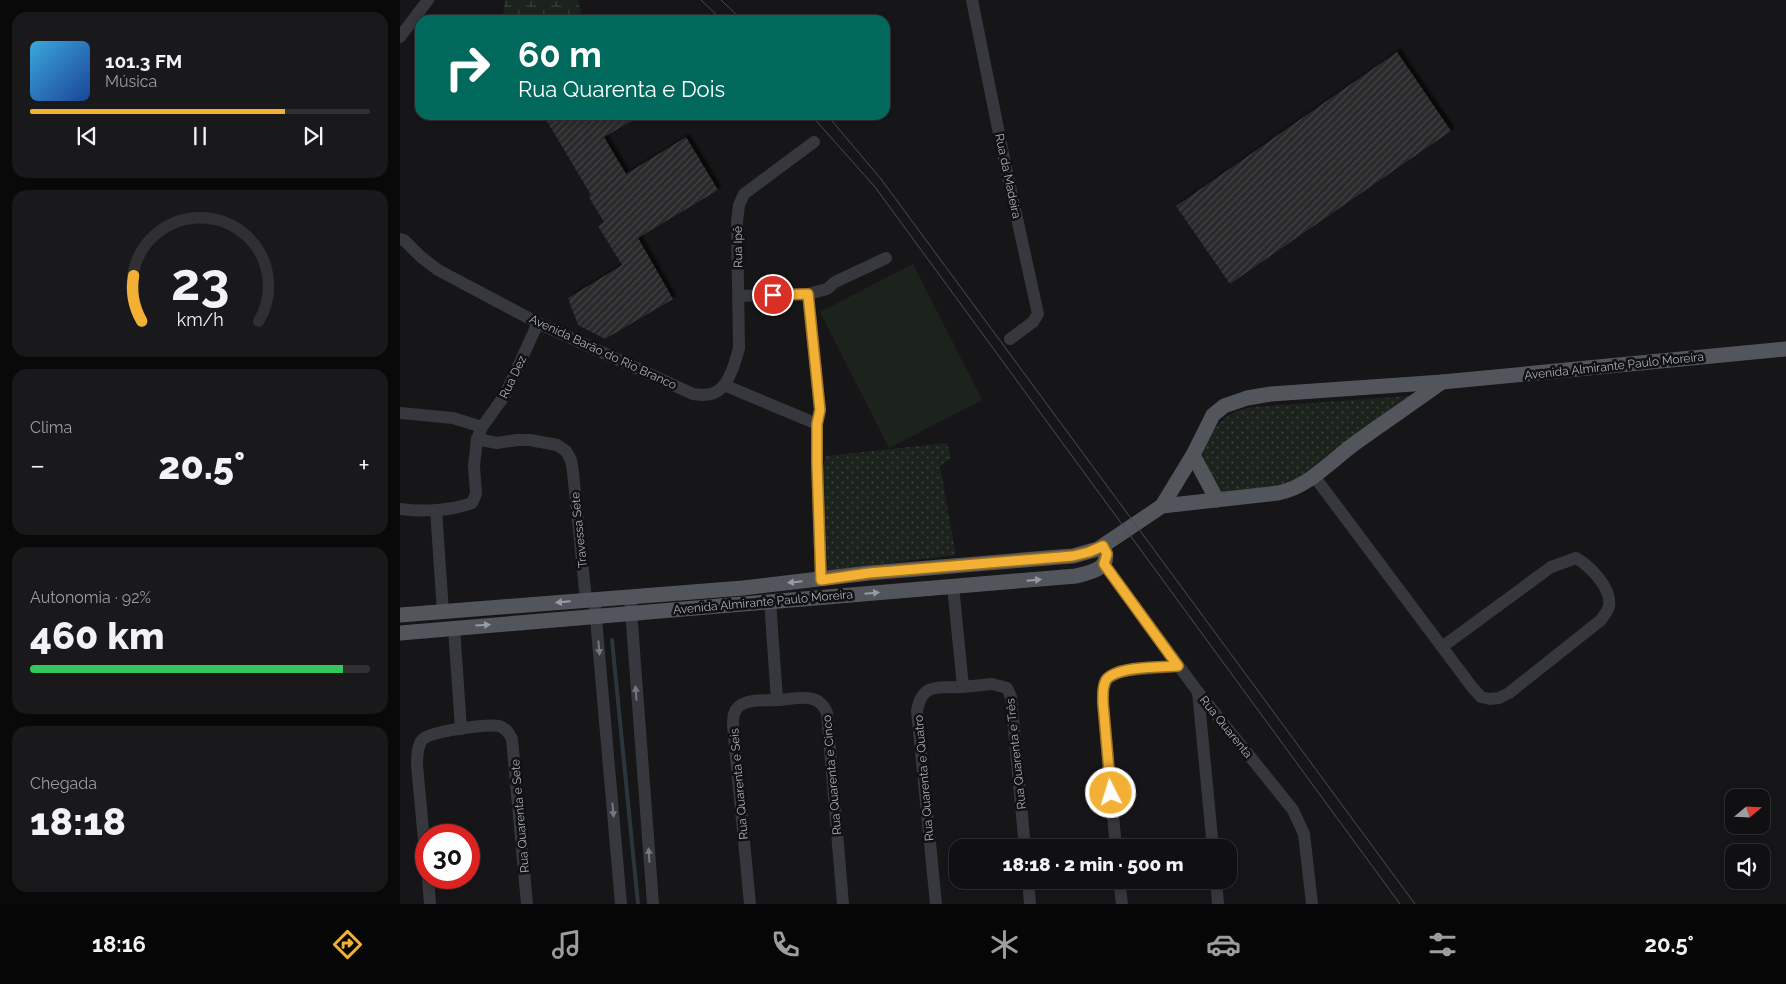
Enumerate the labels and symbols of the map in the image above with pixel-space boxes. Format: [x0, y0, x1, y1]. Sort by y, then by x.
street label: Rua da Madeira [992, 132, 1024, 220]
street label: Rua Ipê [731, 226, 745, 268]
pin [752, 274, 794, 316]
street label: Avenida Barão do Rio Branco [527, 312, 679, 392]
street label: Avenida Almirante Paulo Moreira [1524, 350, 1704, 382]
street label: Rua Dez [497, 353, 529, 401]
street label: Travessa Sete [568, 491, 590, 569]
one-way arrow [1026, 575, 1042, 583]
one-way arrow [787, 578, 803, 586]
street label: Avenida Almirante Paulo Moreira [673, 587, 853, 617]
one-way arrow [864, 589, 880, 597]
one-way arrow [555, 598, 571, 606]
one-way arrow [476, 621, 492, 629]
one-way arrow [595, 640, 603, 656]
one-way arrow [632, 685, 640, 701]
street label: Rua Quarenta [1197, 693, 1255, 761]
street label: Rua Quarenta e Três [1003, 698, 1029, 810]
street label: Rua Quarenta e Cinco [820, 714, 844, 836]
street label: Rua Quarenta e Quatro [912, 714, 936, 842]
street label: Rua Quarenta e Seis [727, 728, 751, 840]
street label: Rua Quarenta e Sete [508, 759, 532, 873]
position arrow [1084, 766, 1136, 818]
north arrow [1725, 789, 1770, 834]
one-way arrow [609, 802, 617, 818]
speed limit sign: 30 [415, 824, 480, 889]
one-way arrow [645, 847, 653, 863]

